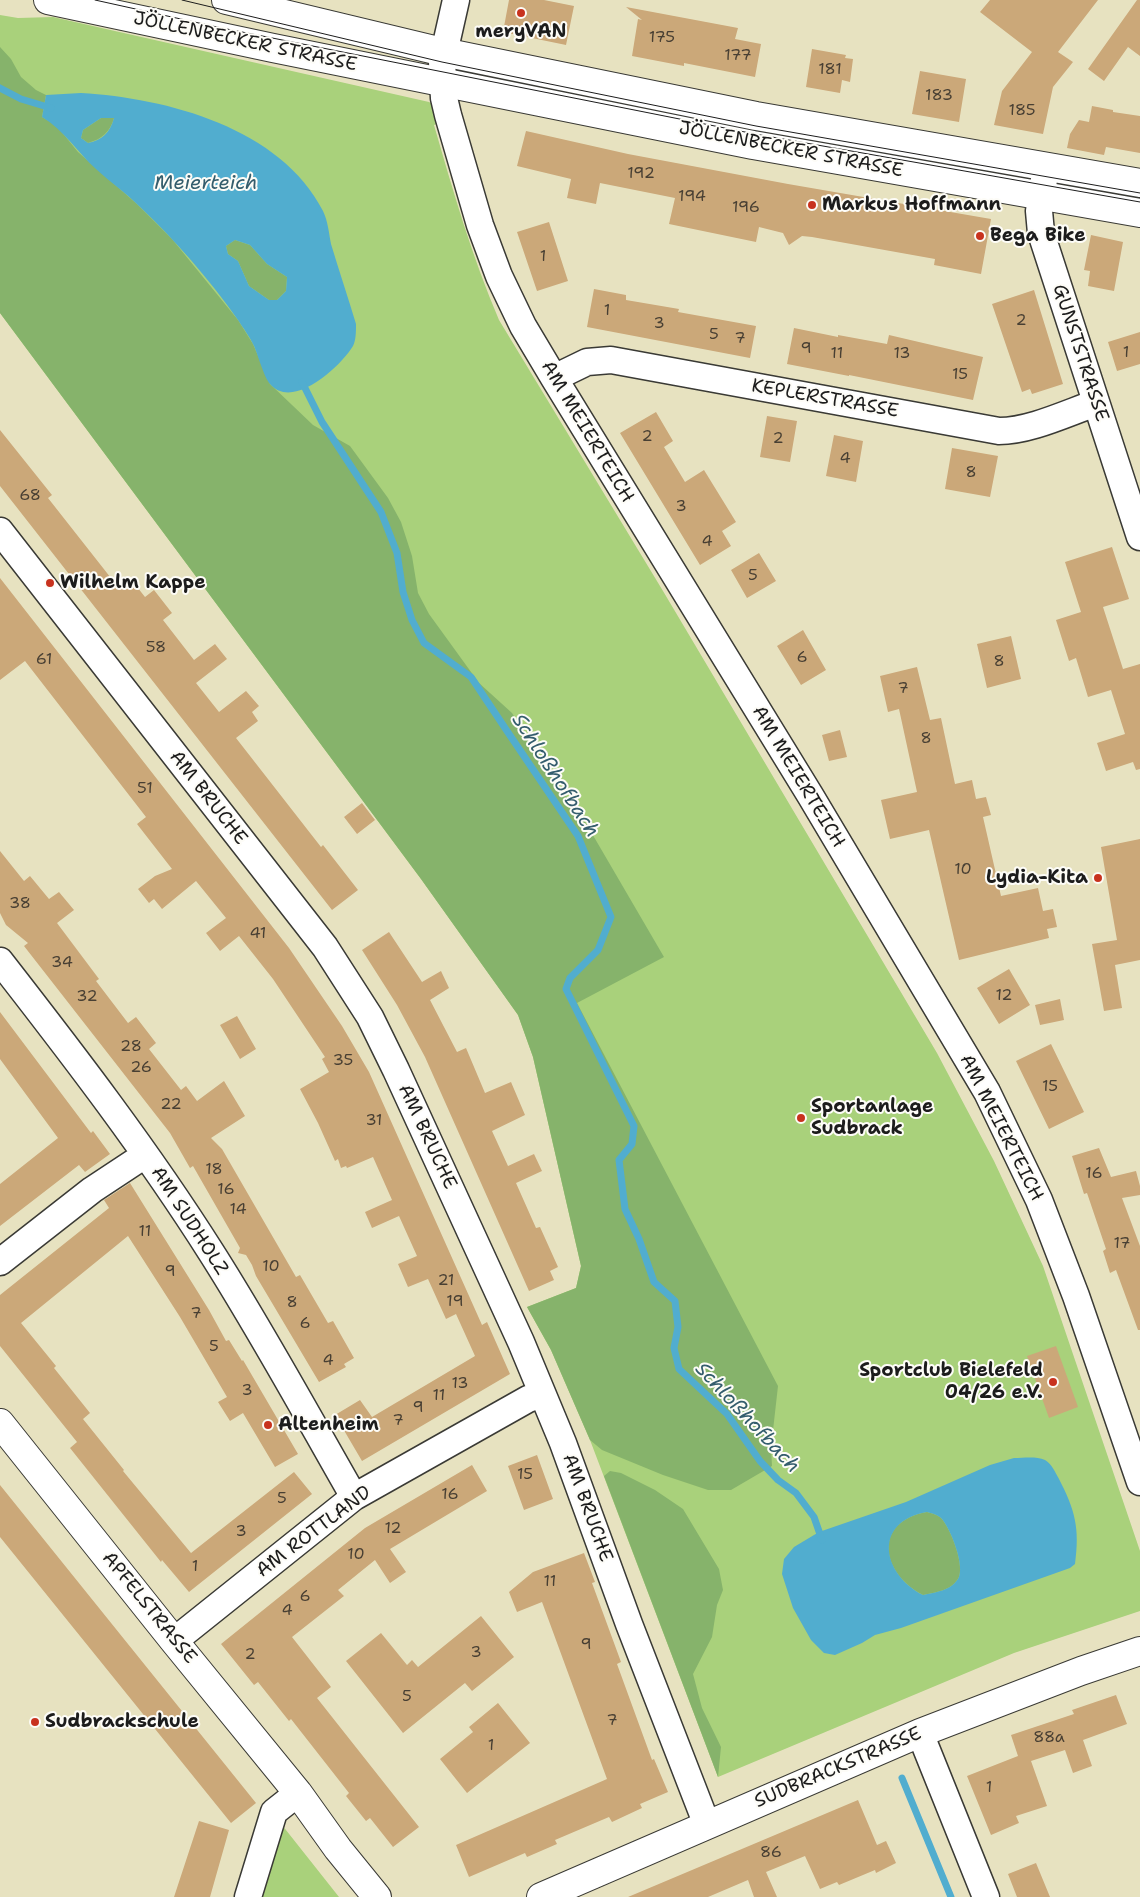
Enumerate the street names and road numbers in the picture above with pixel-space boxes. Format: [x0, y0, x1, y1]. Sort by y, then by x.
street label: JÖLLENBECKER STRASSE [131, 7, 359, 77]
street label: JÖLLENBECKER STRASSE [677, 117, 905, 183]
street label: GUNSTSTRASSE [1047, 282, 1113, 424]
street label: AM MEIERTEICH [536, 357, 638, 507]
street label: KEPLERSTRASSE [750, 375, 900, 423]
street label: AM MEIERTEICH [747, 702, 849, 852]
street label: AM BRUCHE [164, 746, 252, 850]
street label: AM MEIERTEICH [954, 1051, 1048, 1205]
street label: AM BRUCHE [393, 1081, 461, 1193]
street label: AM SUDHOLZ [146, 1163, 232, 1279]
street label: AM BRUCHE [557, 1451, 617, 1565]
street label: AM ROTTLAND [252, 1481, 376, 1583]
street label: APFELSTRASSE [97, 1547, 201, 1669]
street label: SUDBRACKSTRASSE [751, 1723, 925, 1813]

